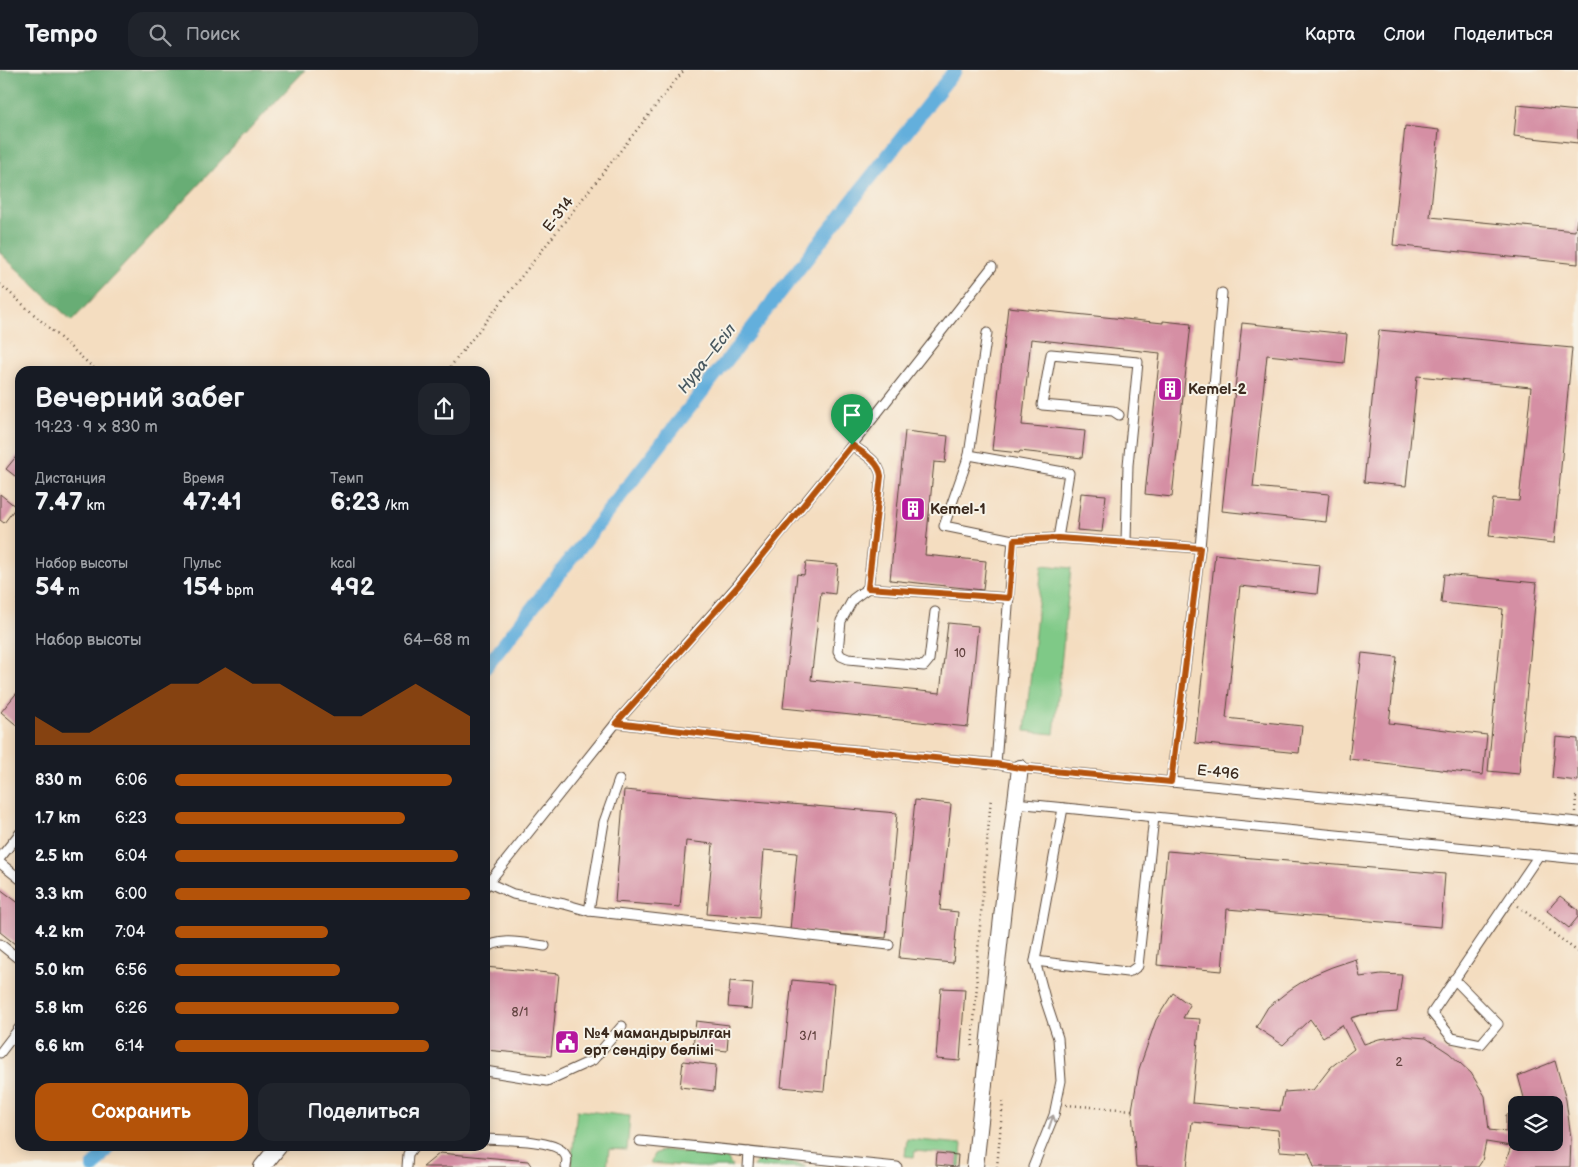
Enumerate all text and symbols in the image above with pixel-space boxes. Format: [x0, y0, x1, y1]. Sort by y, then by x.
search box [128, 12, 478, 57]
text: Tempo [25, 20, 98, 49]
icon: search [146, 21, 174, 49]
text: Поиск [186, 23, 240, 46]
text: Карта [1305, 24, 1355, 45]
text: Слои [1383, 24, 1425, 45]
text: Поделиться [1453, 24, 1553, 45]
street label: E-314 [539, 193, 578, 236]
water label: Нура—Есіл [674, 320, 740, 397]
building icon: Kemel-2 [1157, 376, 1183, 402]
place label: Kemel-2 [1188, 380, 1247, 399]
text: Вечерний забег [35, 382, 244, 415]
button: share [418, 383, 470, 435]
pin [831, 394, 873, 445]
icon: arrive [838, 401, 866, 429]
text: 19:23 · 9 × 830 m [35, 418, 158, 437]
text: Дистанция [35, 470, 106, 487]
text: Время [183, 470, 224, 487]
text: Темп [330, 470, 364, 487]
text: 7.47 [35, 487, 83, 518]
text: 47:41 [183, 487, 242, 518]
text: 6:23 [330, 487, 380, 518]
building icon: Kemel-1 [900, 496, 926, 522]
text: km [83, 497, 105, 514]
text: /km [380, 497, 409, 514]
place label: Kemel-1 [930, 500, 986, 519]
text: Набор высоты [35, 555, 128, 572]
text: Пульс [183, 555, 221, 572]
text: kcal [330, 555, 355, 572]
text: 54 [35, 572, 64, 603]
text: 154 [183, 572, 222, 603]
text: 492 [330, 572, 375, 603]
text: m [64, 582, 80, 599]
text: bpm [222, 582, 254, 599]
text: Набор высоты [35, 631, 142, 650]
text: 64–68 m [403, 631, 470, 650]
house number: 10 [954, 646, 966, 661]
street label: E-496 [1196, 761, 1240, 784]
text: 830 m [35, 771, 82, 790]
text: 6:06 [115, 771, 147, 790]
text: 1.7 km [35, 809, 80, 828]
text: 6:23 [115, 809, 147, 828]
text: 2.5 km [35, 847, 84, 866]
text: 6:04 [115, 847, 147, 866]
text: 3.3 km [35, 885, 84, 904]
text: 6:00 [115, 885, 147, 904]
text: 4.2 km [35, 923, 84, 942]
text: 7:04 [115, 923, 145, 942]
text: 5.0 km [35, 961, 84, 980]
text: 6:56 [115, 961, 147, 980]
text: 5.8 km [35, 999, 84, 1018]
text: 6:26 [115, 999, 147, 1018]
house number: 8/1 [511, 1005, 529, 1020]
place label: №4 мамандырылған өрт сөндіру бөлімі [584, 1024, 731, 1060]
public building icon: №4 мамандырылған өрт сөндіру бөлімі [554, 1029, 580, 1055]
house number: 3/1 [799, 1029, 817, 1044]
text: 6.6 km [35, 1037, 84, 1056]
text: 6:14 [115, 1037, 144, 1056]
house number: 2 [1395, 1055, 1403, 1070]
button: Сохранить [35, 1083, 248, 1141]
button: Поделиться [258, 1083, 470, 1141]
map controls [1508, 1096, 1563, 1151]
button: layers [1508, 1096, 1563, 1151]
one-way arrow [1047, 1115, 1056, 1130]

